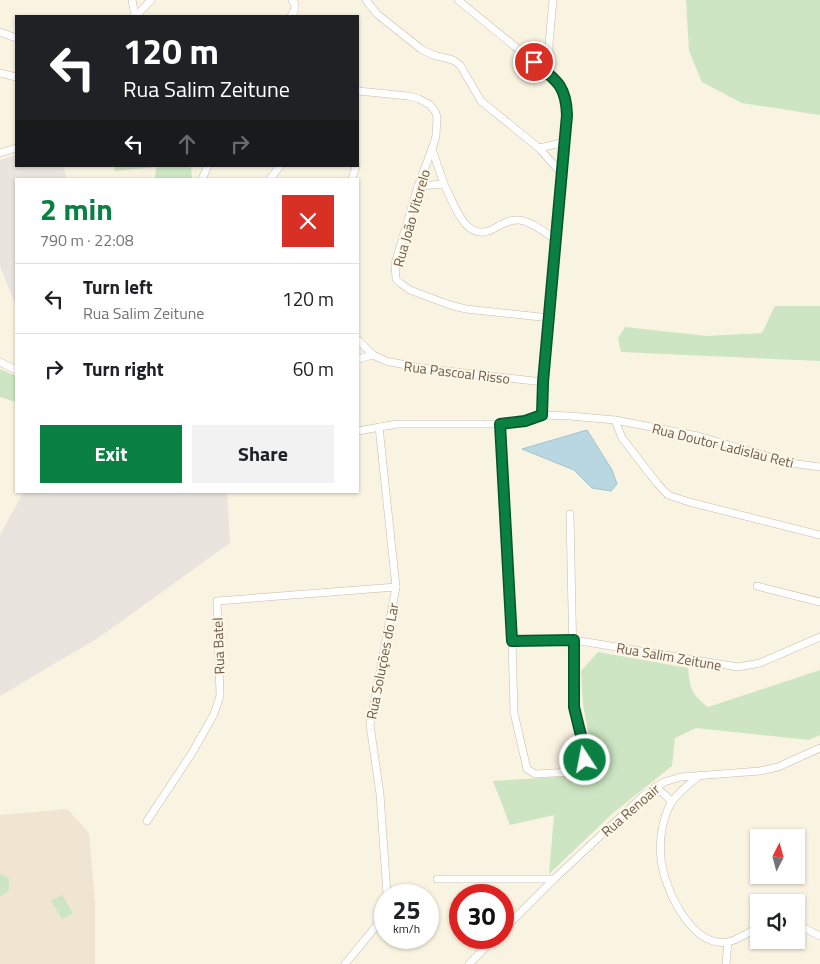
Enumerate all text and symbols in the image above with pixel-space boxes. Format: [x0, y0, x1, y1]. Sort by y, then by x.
text: 120 m [123, 24, 219, 78]
icon: left [40, 35, 105, 100]
pin [513, 41, 555, 83]
icon: arrive [520, 48, 548, 76]
text: Rua Salim Zeitune [123, 72, 290, 106]
icon: left [120, 130, 148, 158]
icon: ahead [173, 130, 201, 158]
icon: right [226, 130, 254, 158]
street label: Rua João Vitorelo [387, 167, 435, 269]
text: 2 min [40, 186, 113, 232]
button: close [282, 195, 334, 247]
text: 790 m · 22:08 [40, 228, 134, 252]
text: Turn left [83, 272, 153, 301]
text: 120 m [282, 284, 334, 313]
icon: left [40, 285, 68, 313]
text: Rua Salim Zeitune [83, 301, 204, 325]
text: Turn right [83, 354, 164, 383]
text: 60 m [293, 354, 334, 383]
icon: right [40, 355, 68, 383]
street label: Rua Pascoal Risso [403, 355, 511, 389]
street label: Rua Doutor Ladislau Reti [650, 417, 796, 473]
button: Exit [40, 425, 182, 483]
button: Share [192, 425, 334, 483]
street label: Rua Soluções do Lar [360, 601, 404, 721]
street label: Rua Batel [207, 617, 229, 675]
street label: Rua Salim Zeitune [615, 636, 723, 676]
position arrow [558, 733, 610, 785]
street label: Rua Renoair [596, 779, 664, 841]
north arrow [750, 829, 805, 884]
map controls [750, 829, 805, 949]
speed limit sign: 30 [449, 884, 514, 949]
text: 25 [392, 891, 421, 929]
button: sound [750, 894, 805, 949]
text: km/h [393, 919, 420, 938]

